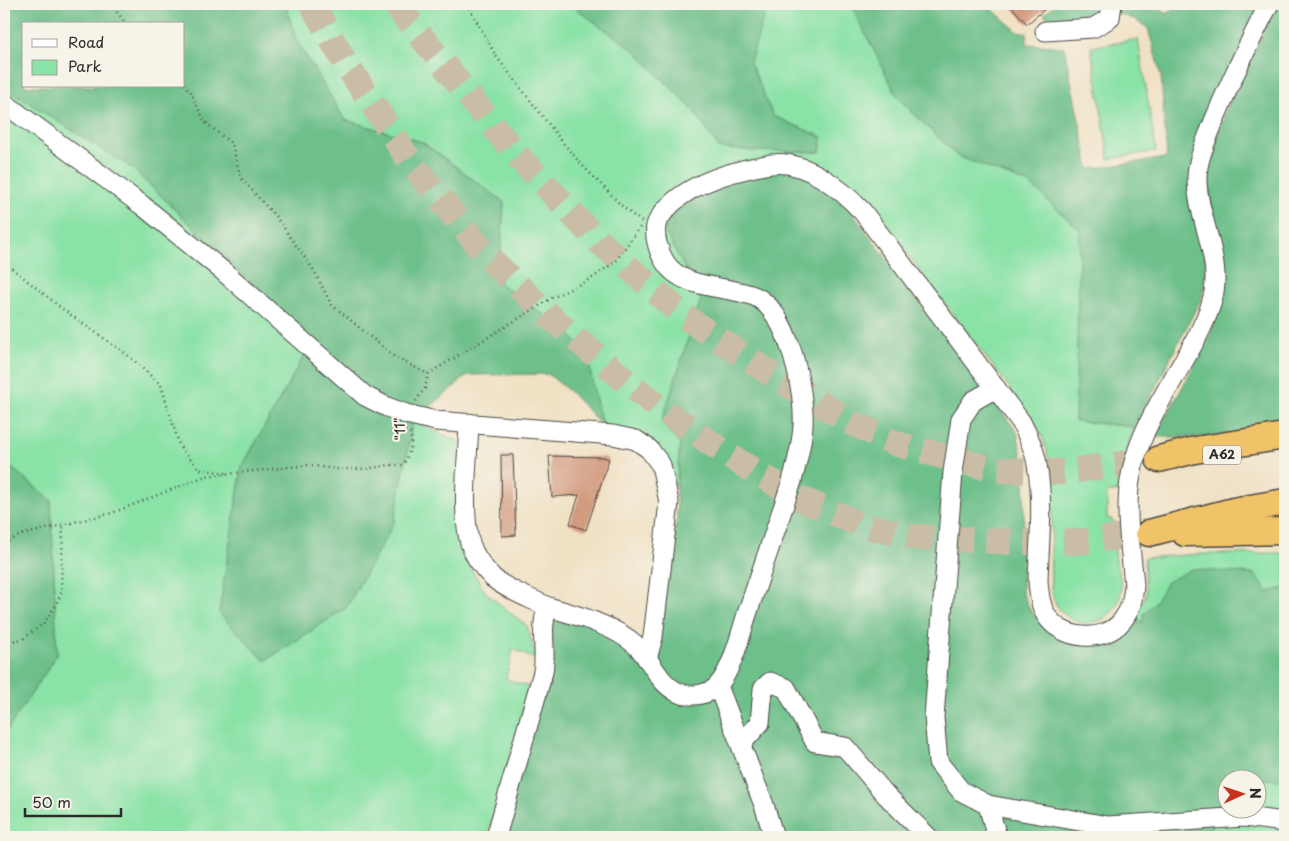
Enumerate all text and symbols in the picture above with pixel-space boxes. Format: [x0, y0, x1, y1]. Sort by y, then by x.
legend [22, 22, 185, 88]
text: Road [68, 30, 104, 53]
text: Park [68, 54, 102, 77]
street label: "11" [388, 417, 411, 441]
road number: Α62 [1203, 446, 1241, 464]
north arrow [1216, 768, 1266, 818]
scale bar [25, 786, 121, 818]
text: N [1245, 787, 1266, 799]
text: 50 m [32, 790, 71, 813]

